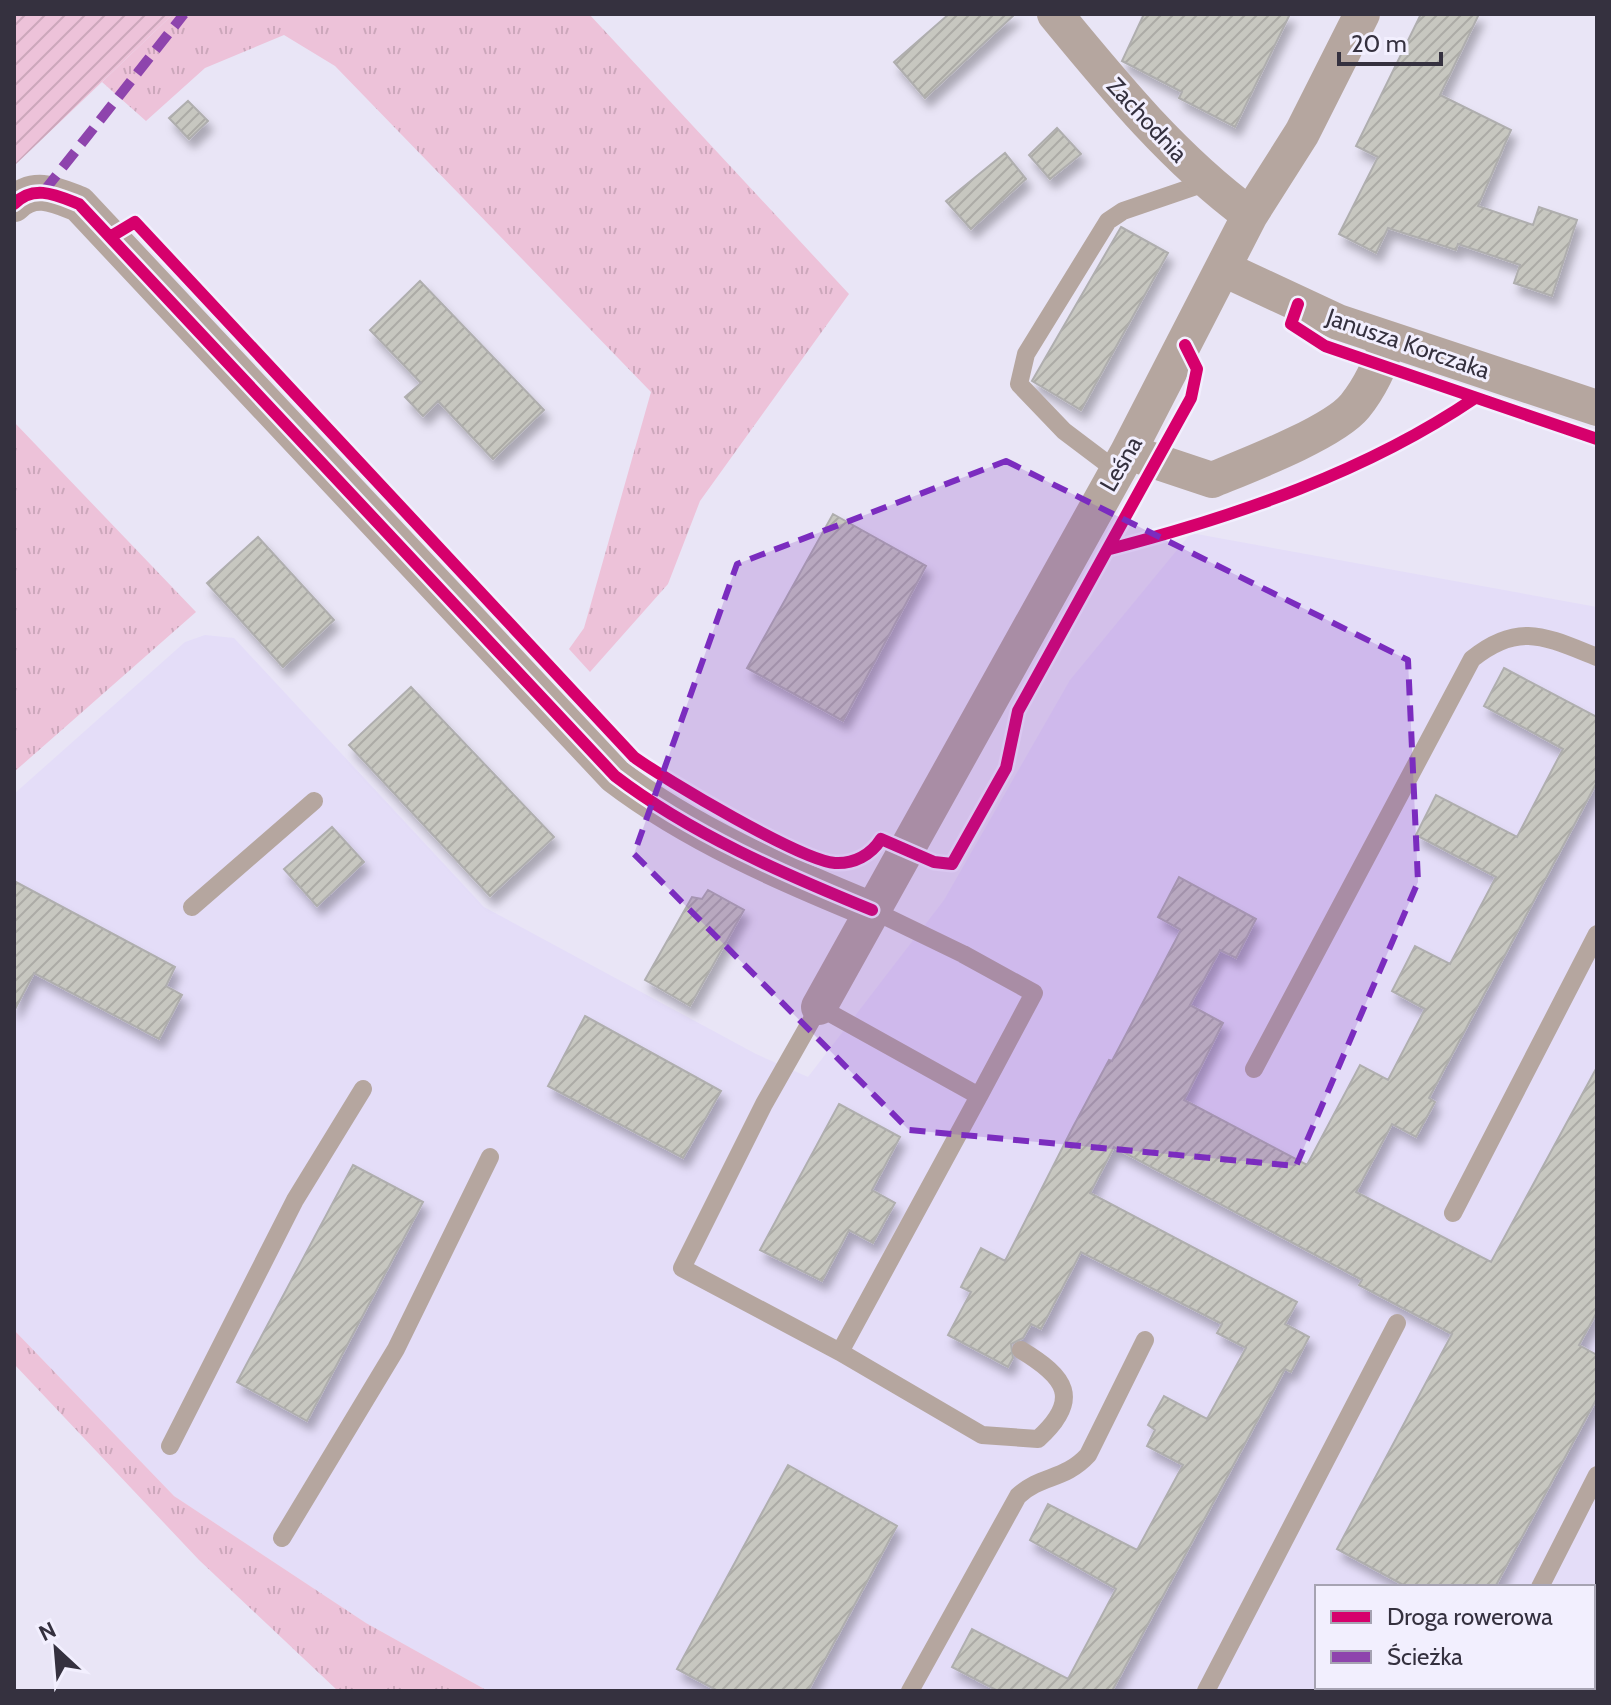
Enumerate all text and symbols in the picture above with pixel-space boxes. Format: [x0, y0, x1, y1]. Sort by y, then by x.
scale bar [1339, 16, 1441, 66]
text: 20 m [1351, 29, 1407, 58]
street label: Zachodnia [1101, 71, 1194, 168]
street label: Janusza Korczaka [1322, 302, 1494, 385]
street label: Leśna [1093, 431, 1148, 497]
legend [1315, 1585, 1595, 1689]
text: Droga rowerowa [1387, 1602, 1553, 1631]
north arrow [16, 1609, 96, 1689]
text: N [35, 1616, 60, 1647]
text: Ścieżka [1387, 1642, 1463, 1671]

